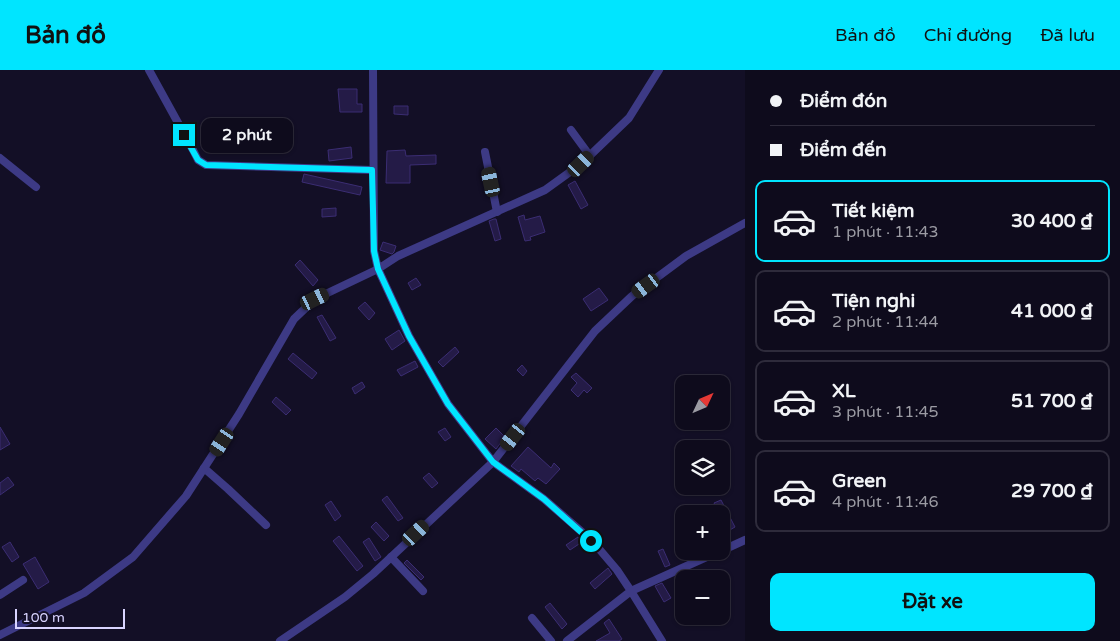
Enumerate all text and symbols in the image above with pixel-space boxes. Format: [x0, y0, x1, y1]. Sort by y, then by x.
text: Bản đồ [25, 21, 106, 50]
text: Bản đồ [835, 24, 896, 46]
text: Chỉ đường [924, 24, 1012, 46]
text: Đã lưu [1040, 24, 1095, 46]
text: Điểm đón [800, 90, 887, 112]
callout: 2 phút [202, 118, 294, 152]
route end [173, 124, 195, 146]
text: 2 phút [222, 125, 272, 145]
text: Điểm đến [800, 139, 886, 161]
car [564, 148, 597, 180]
car [480, 166, 501, 198]
icon: car [772, 199, 817, 244]
text: Tiết kiệm [832, 200, 914, 222]
text: 30 400 ₫ [1011, 210, 1093, 232]
text: 1 phút · 11:43 [832, 222, 939, 242]
car [629, 271, 662, 301]
car [298, 286, 331, 312]
icon: car [772, 289, 817, 334]
text: Tiện nghi [832, 290, 915, 312]
text: 41 000 ₫ [1011, 300, 1093, 322]
text: 2 phút · 11:44 [832, 312, 939, 332]
north arrow [675, 375, 730, 430]
map controls [675, 375, 730, 625]
icon: car [772, 379, 817, 424]
text: XL [832, 380, 856, 402]
text: 51 700 ₫ [1011, 390, 1093, 412]
text: 3 phút · 11:45 [832, 402, 939, 422]
car [497, 421, 528, 453]
car [207, 425, 236, 459]
button: layers [675, 440, 730, 495]
icon: car [772, 469, 817, 514]
text: Green [832, 470, 886, 492]
text: 29 700 ₫ [1011, 480, 1093, 502]
text: 4 phút · 11:46 [832, 492, 939, 512]
button: + [675, 505, 730, 560]
car [399, 517, 432, 549]
route start [580, 530, 602, 552]
button: − [675, 570, 730, 625]
button: Đặt xe [770, 573, 1095, 631]
scale bar [15, 606, 125, 629]
text: 100 m [22, 609, 65, 626]

